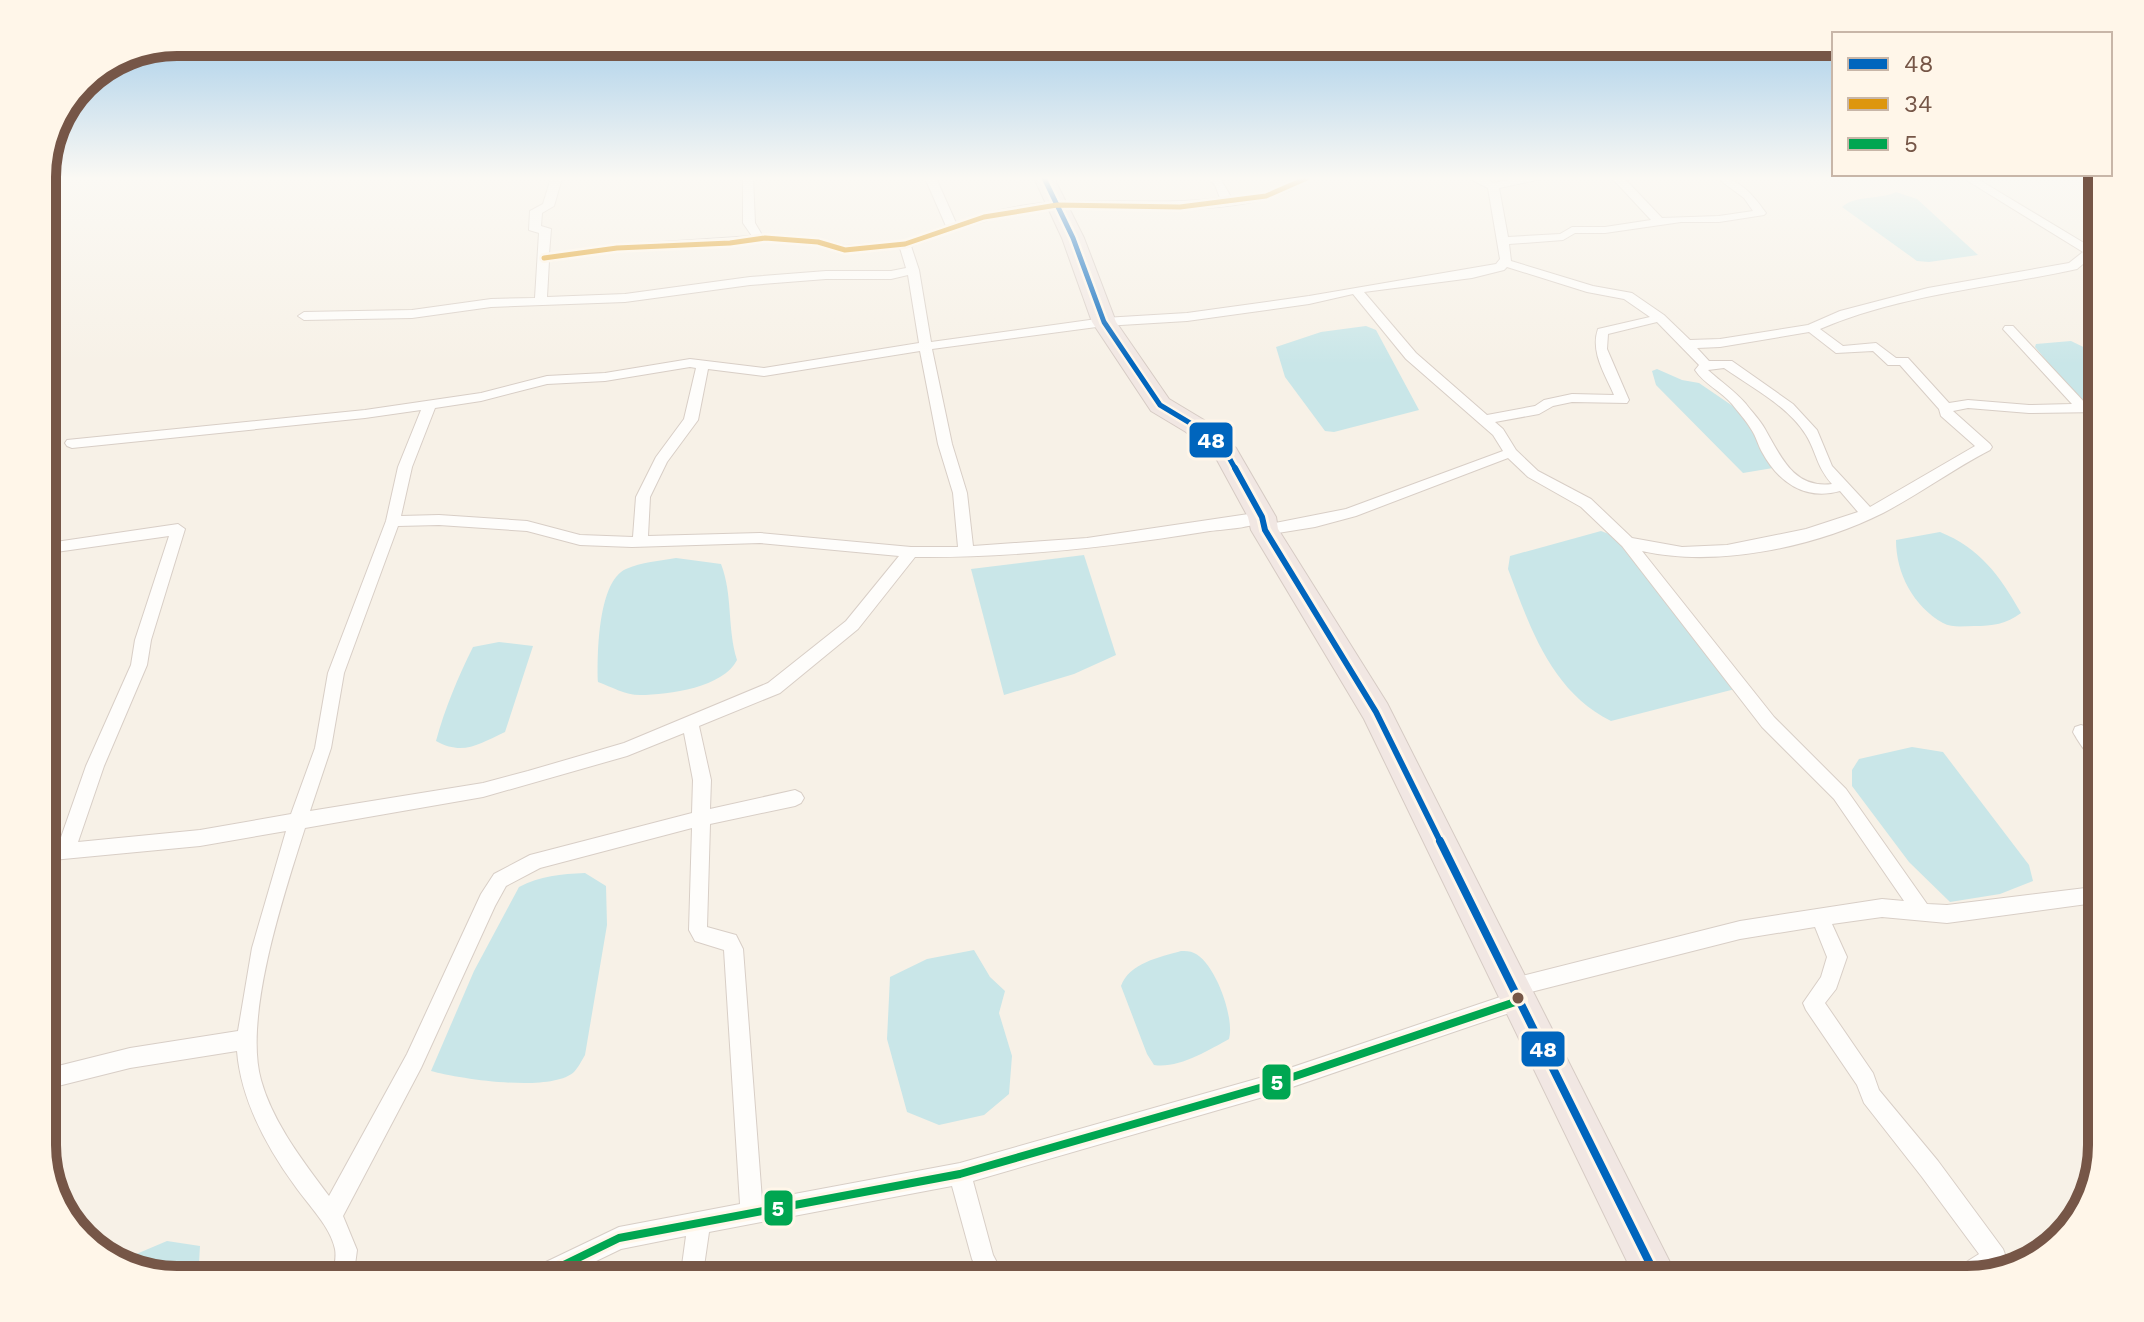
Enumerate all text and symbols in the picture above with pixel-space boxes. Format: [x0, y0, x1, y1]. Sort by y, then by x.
legend [1832, 32, 2112, 176]
text: 48 [1904, 50, 1933, 78]
text: 34 [1904, 90, 1933, 118]
text: 5 [1904, 130, 1918, 158]
line badge: 48 [1188, 421, 1234, 459]
text: 48 [1197, 428, 1225, 453]
unlabelled marker [1510, 990, 1526, 1006]
line badge: 48 [1520, 1030, 1566, 1068]
text: 48 [1529, 1037, 1557, 1062]
line badge: 5 [1261, 1063, 1292, 1101]
text: 5 [1271, 1070, 1283, 1095]
line badge: 5 [763, 1189, 794, 1227]
text: 5 [772, 1196, 784, 1221]

